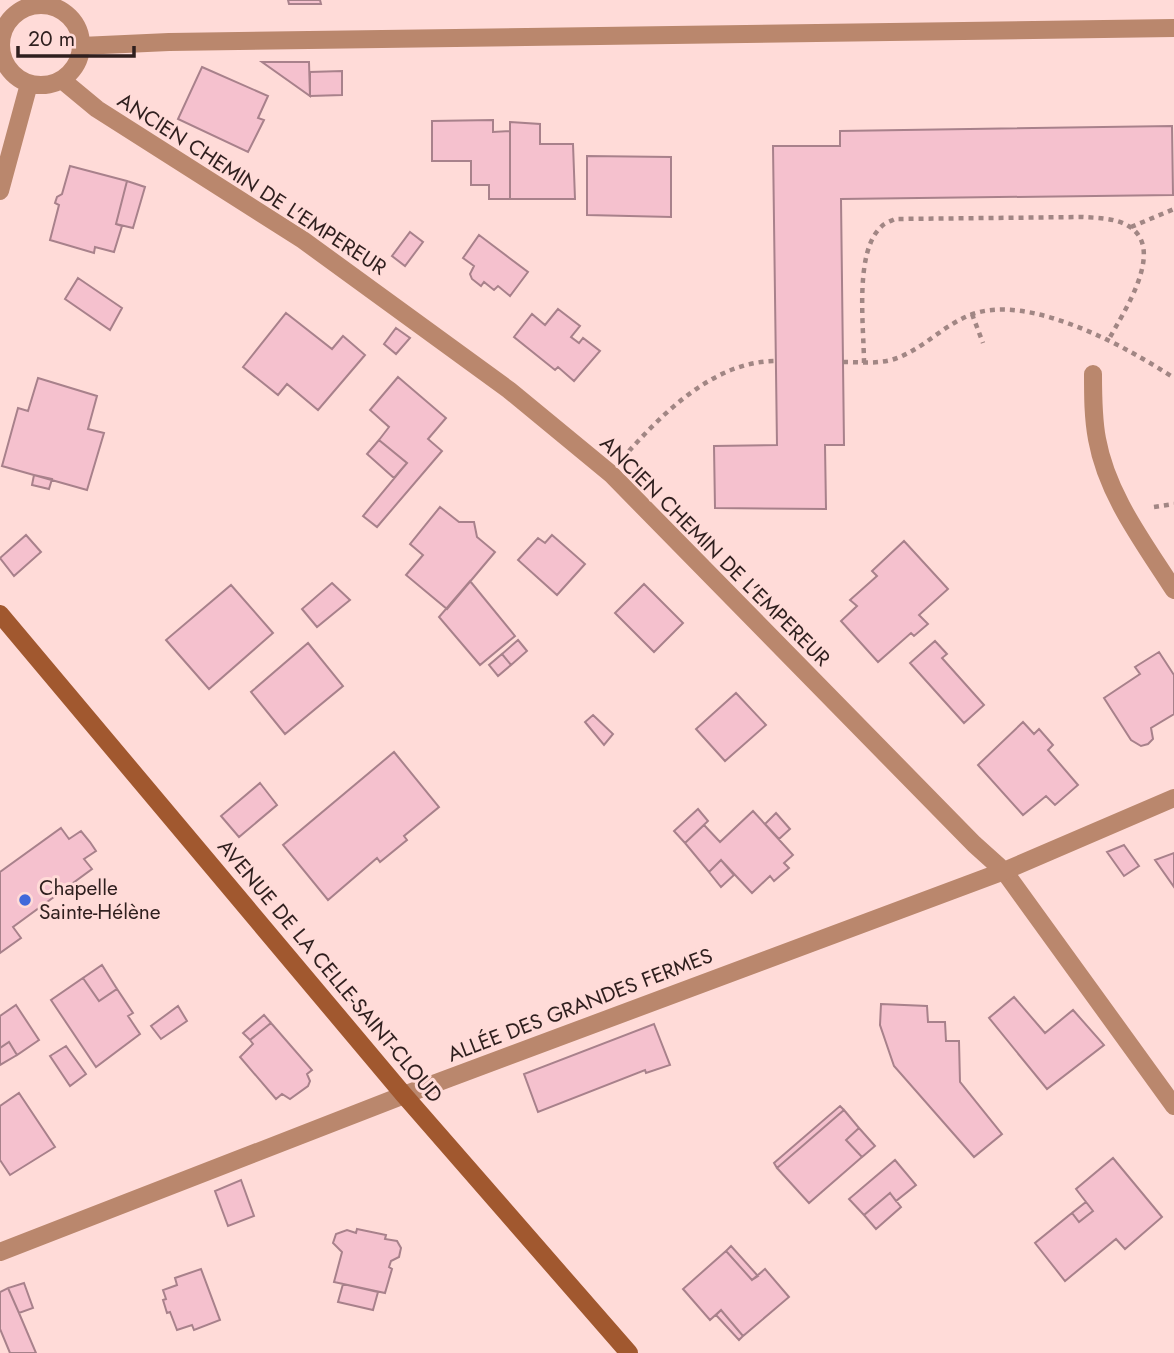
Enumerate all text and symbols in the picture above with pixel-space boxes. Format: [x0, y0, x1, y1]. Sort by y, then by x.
scale bar [18, 14, 133, 58]
text: 20 m [28, 24, 75, 54]
street label: ANCIEN CHEMIN DE L'EMPEREUR [112, 86, 392, 282]
street label: ANCIEN CHEMIN DE L'EMPEREUR [593, 429, 837, 673]
street label: AVENUE DE LA CELLE-SAINT-CLOUD [211, 833, 449, 1109]
place label: Chapelle Sainte-Hélène [39, 873, 161, 927]
marker: Chapelle Sainte-Hélène [17, 892, 33, 908]
street label: ALLÉE DES GRANDES FERMES [443, 941, 717, 1069]

